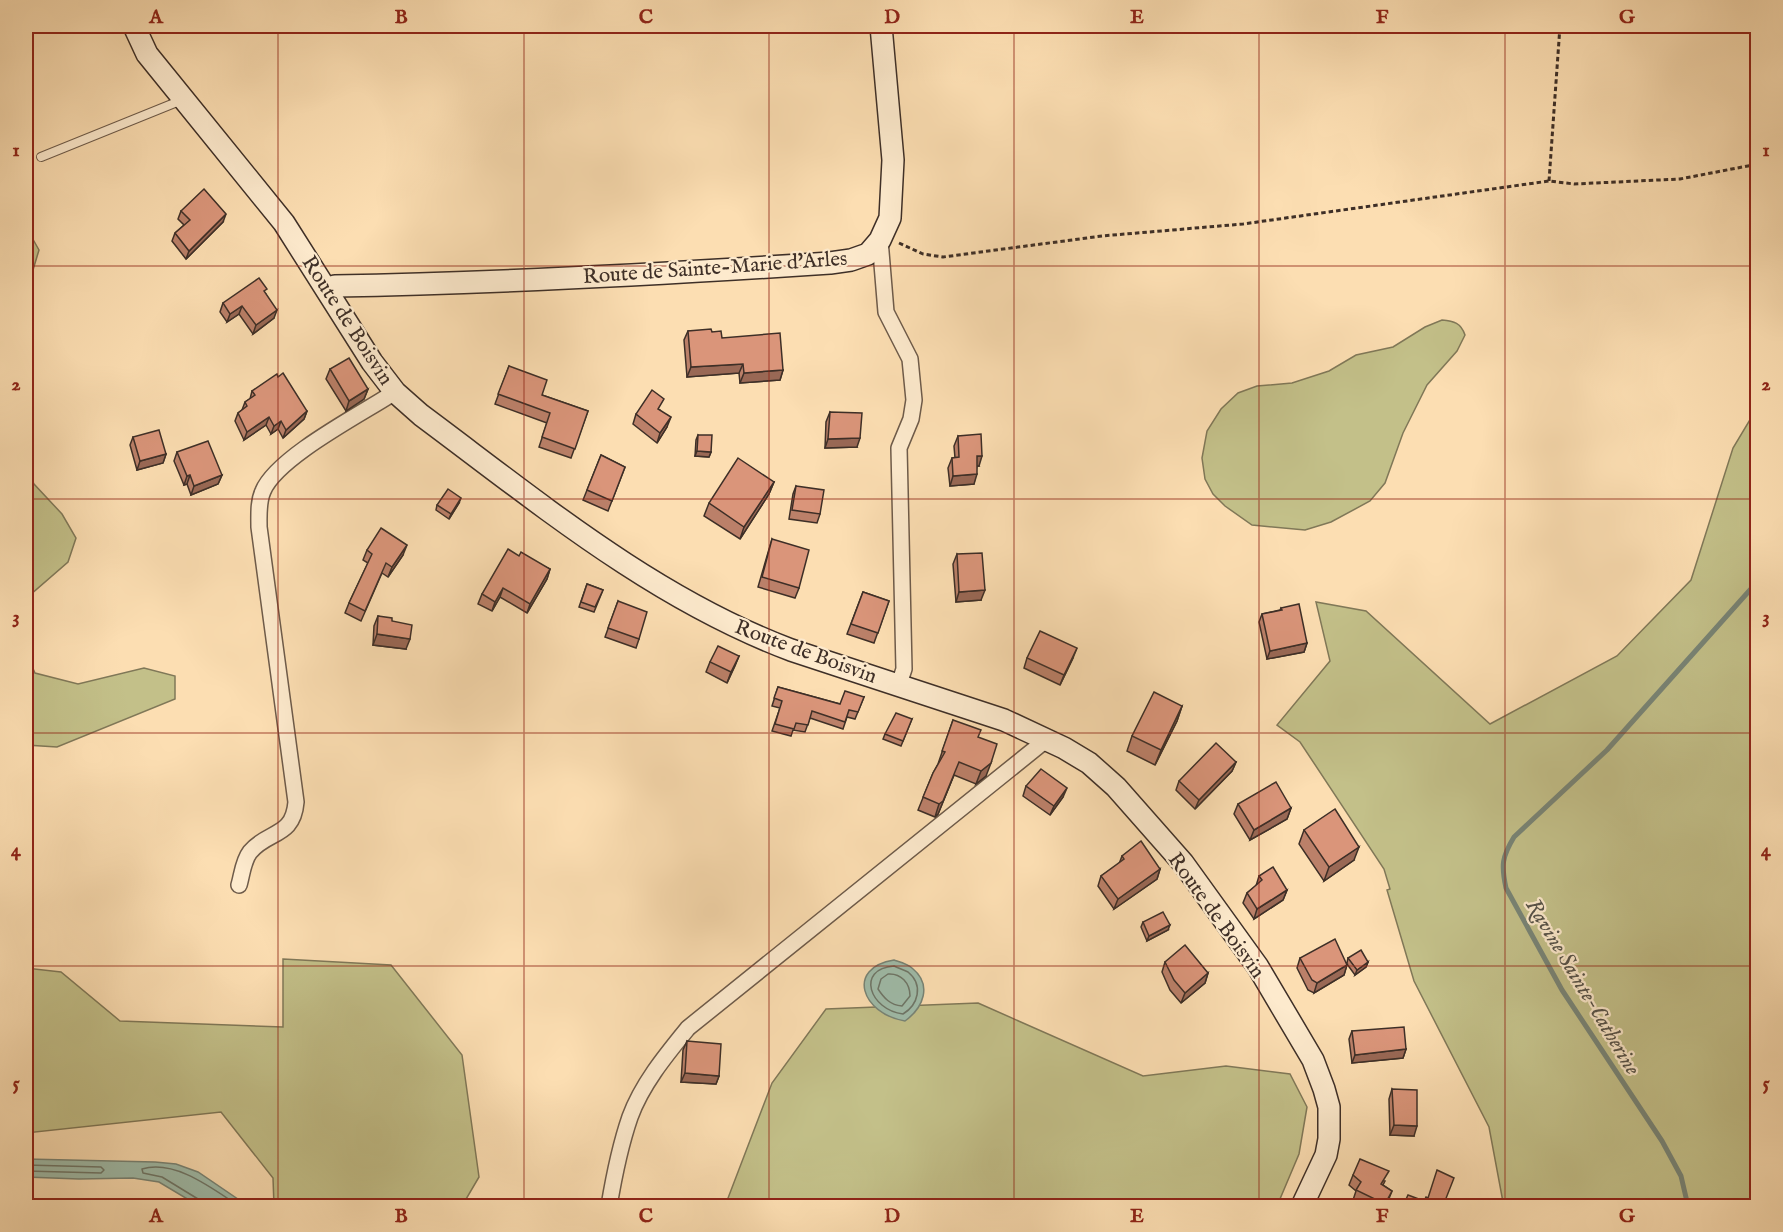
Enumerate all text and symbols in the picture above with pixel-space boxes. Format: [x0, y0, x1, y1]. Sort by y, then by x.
text: A [148, 5, 164, 30]
text: B [394, 5, 408, 30]
text: C [639, 5, 653, 30]
text: D [884, 5, 900, 30]
text: E [1130, 5, 1144, 30]
text: F [1376, 5, 1389, 30]
text: G [1619, 5, 1636, 30]
text: 1 [12, 138, 20, 163]
text: 1 [1762, 138, 1770, 163]
street label: Route de Sainte-Marie d'Arles [582, 246, 848, 291]
street label: Route de Boisvin [295, 251, 399, 391]
text: 2 [11, 372, 21, 397]
text: 2 [1761, 372, 1771, 397]
text: 3 [12, 605, 20, 630]
text: 3 [1762, 605, 1770, 630]
street label: Route de Boisvin [731, 614, 880, 691]
text: 4 [11, 838, 22, 863]
text: 4 [1761, 838, 1772, 863]
street label: Route de Boisvin [1161, 848, 1271, 984]
water label: Ravine Sainte-Catherine [1519, 894, 1646, 1081]
text: 5 [12, 1071, 20, 1096]
text: 5 [1762, 1071, 1770, 1096]
text: A [148, 1204, 164, 1229]
text: B [394, 1204, 408, 1229]
text: C [639, 1204, 653, 1229]
text: D [884, 1204, 900, 1229]
text: E [1130, 1204, 1144, 1229]
text: F [1376, 1204, 1389, 1229]
text: G [1619, 1204, 1636, 1229]

